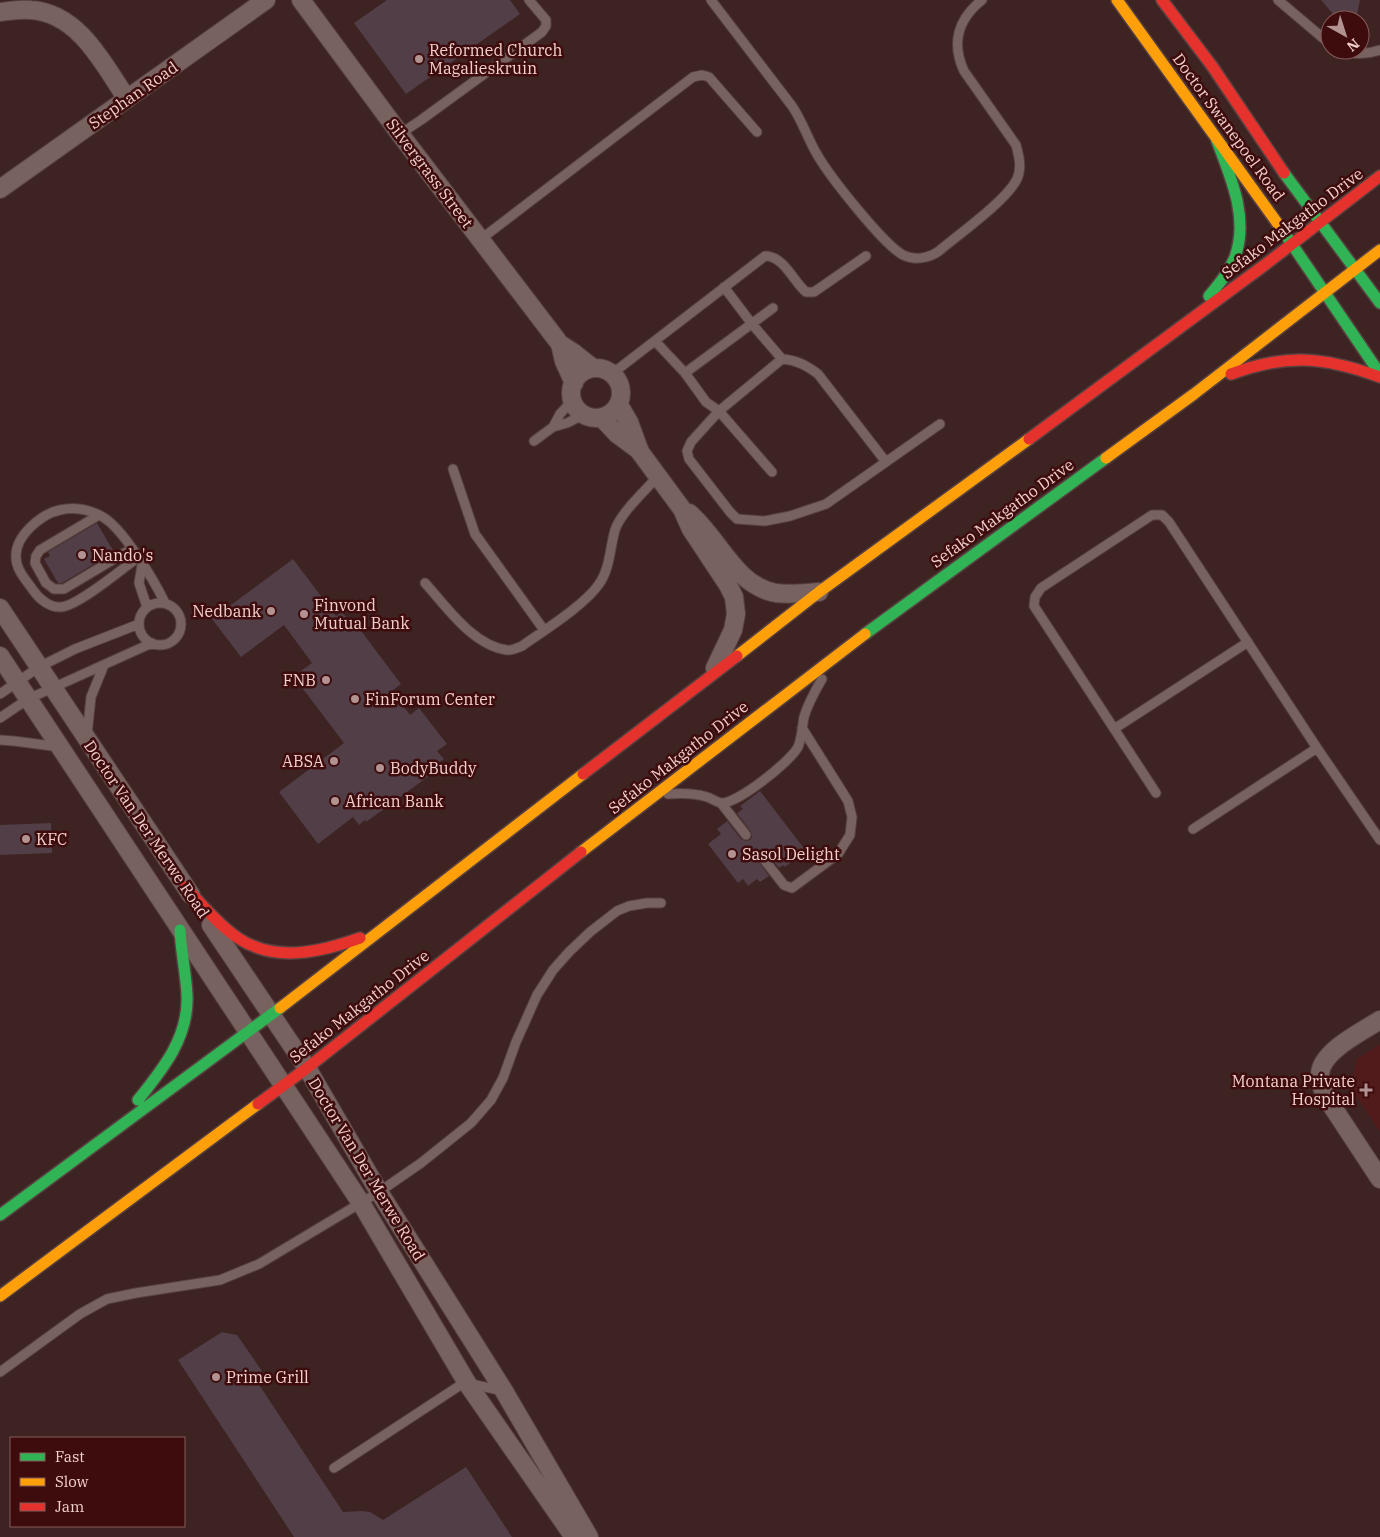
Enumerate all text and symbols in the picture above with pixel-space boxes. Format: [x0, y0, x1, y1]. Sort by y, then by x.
north arrow [1320, 10, 1370, 60]
text: N [1343, 35, 1363, 56]
place label: Reformed Church Magalieskruin [429, 40, 563, 78]
street label: Doctor Swanepoel Road [1169, 49, 1290, 205]
marker: Reformed Church Magalieskruin [413, 53, 425, 65]
street label: Stephan Road [85, 57, 182, 133]
street label: Silvergrass Street [382, 114, 478, 232]
street label: Sefako Makgatho Drive [1217, 163, 1367, 283]
street label: Sefako Makgatho Drive [927, 454, 1077, 572]
place label: Nando's [92, 545, 153, 565]
marker: Nando's [76, 549, 88, 561]
place label: Finvond Mutual Bank [314, 595, 410, 633]
place label: Nedbank [192, 601, 262, 621]
marker: Nedbank [265, 605, 277, 617]
marker: Finvond Mutual Bank [298, 608, 310, 620]
place label: FNB [283, 670, 316, 690]
marker: FNB [320, 674, 332, 686]
place label: FinForum Center [365, 689, 495, 709]
marker: FinForum Center [349, 693, 361, 705]
street label: Sefako Makgatho Drive [604, 696, 752, 818]
street label: Doctor Van Der Merwe Road [80, 736, 214, 922]
place label: ABSA [282, 751, 324, 771]
marker: ABSA [328, 755, 340, 767]
place label: BodyBuddy [390, 758, 477, 778]
marker: BodyBuddy [374, 762, 386, 774]
place label: African Bank [345, 791, 444, 811]
marker: African Bank [329, 795, 341, 807]
place label: KFC [36, 829, 67, 849]
marker: KFC [20, 833, 32, 845]
place label: Sasol Delight [742, 844, 840, 864]
marker: Sasol Delight [726, 848, 738, 860]
street label: Sefako Makgatho Drive [285, 945, 433, 1067]
place label: Montana Private Hospital [1232, 1071, 1355, 1109]
street label: Doctor Van Der Merwe Road [304, 1074, 430, 1264]
marker: Montana Private Hospital [1359, 1083, 1373, 1097]
place label: Prime Grill [226, 1367, 309, 1387]
marker: Prime Grill [210, 1371, 222, 1383]
legend [10, 1437, 185, 1527]
text: Fast [55, 1447, 85, 1466]
text: Slow [55, 1472, 89, 1491]
text: Jam [55, 1497, 84, 1516]

